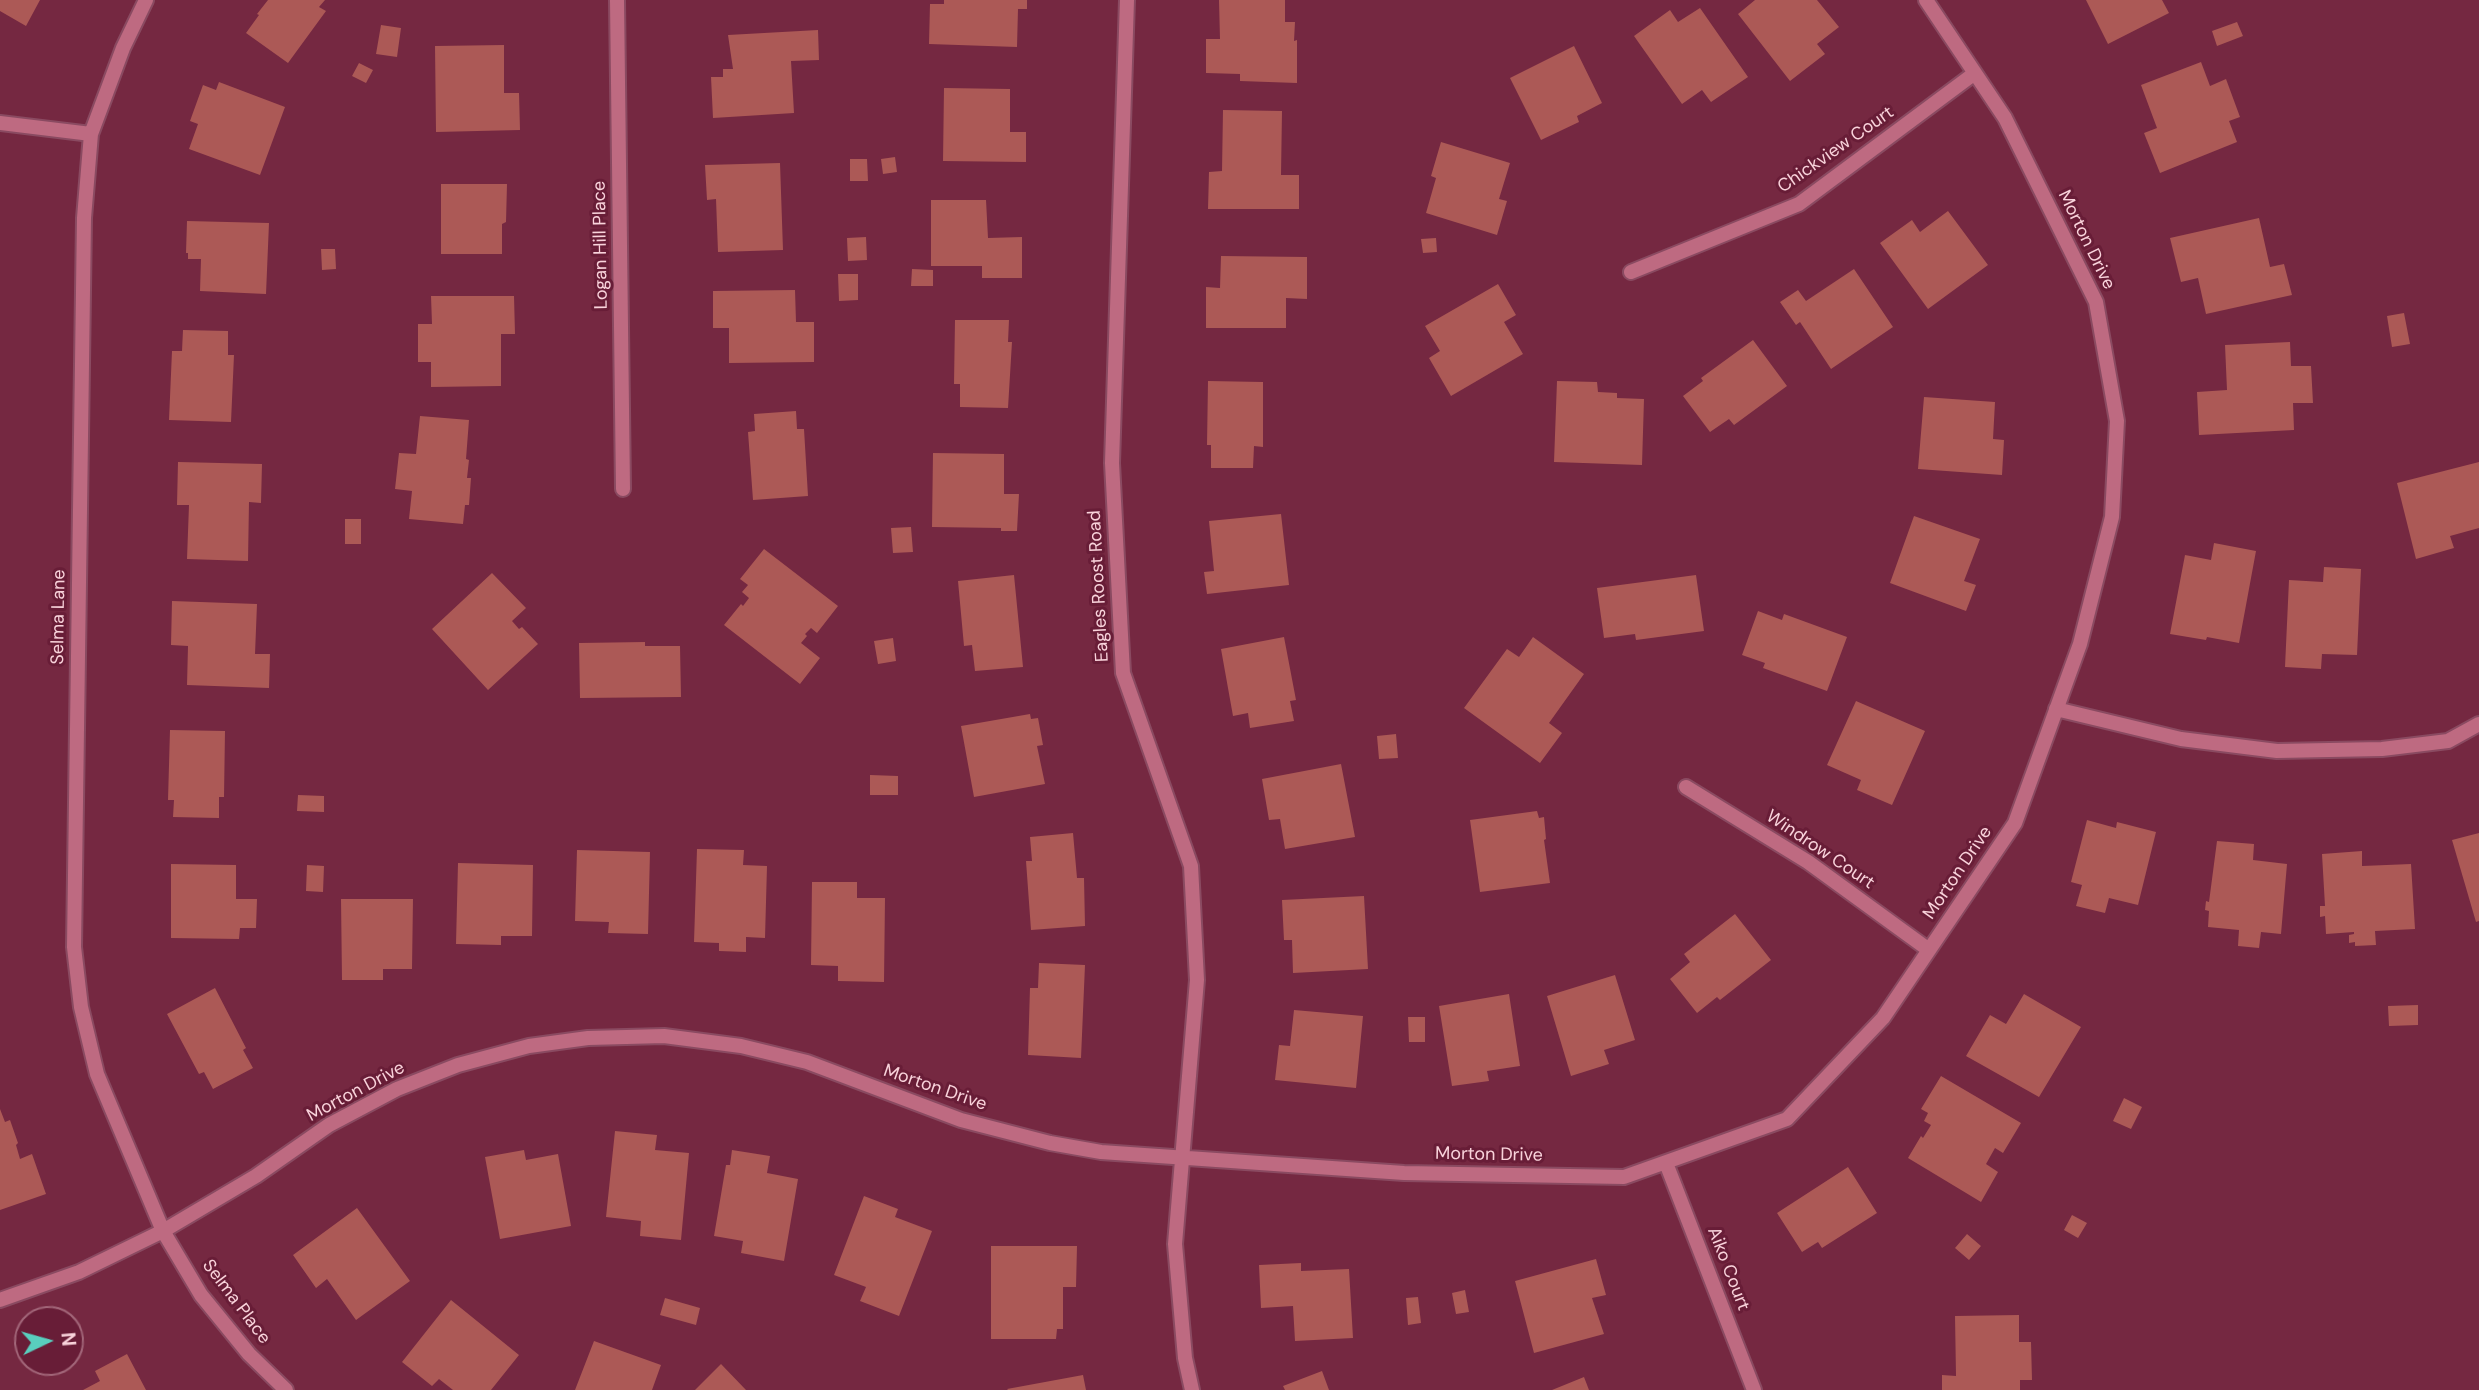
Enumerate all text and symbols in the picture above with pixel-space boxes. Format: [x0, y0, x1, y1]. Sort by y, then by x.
street label: Chickview Court [1774, 102, 1898, 198]
street label: Logan Hill Place [589, 181, 613, 309]
street label: Morton Drive [2053, 187, 2119, 293]
street label: Eagles Roost Road [1084, 510, 1114, 662]
street label: Selma Lane [47, 569, 71, 665]
street label: Windrow Court [1762, 806, 1878, 894]
street label: Morton Drive [1919, 822, 1997, 924]
street label: Morton Drive [303, 1057, 409, 1127]
street label: Morton Drive [881, 1060, 989, 1116]
street label: Morton Drive [1435, 1143, 1543, 1167]
street label: Aiko Court [1702, 1224, 1754, 1314]
street label: Selma Place [197, 1256, 275, 1348]
north arrow [14, 1306, 84, 1376]
text: N [55, 1331, 81, 1347]

